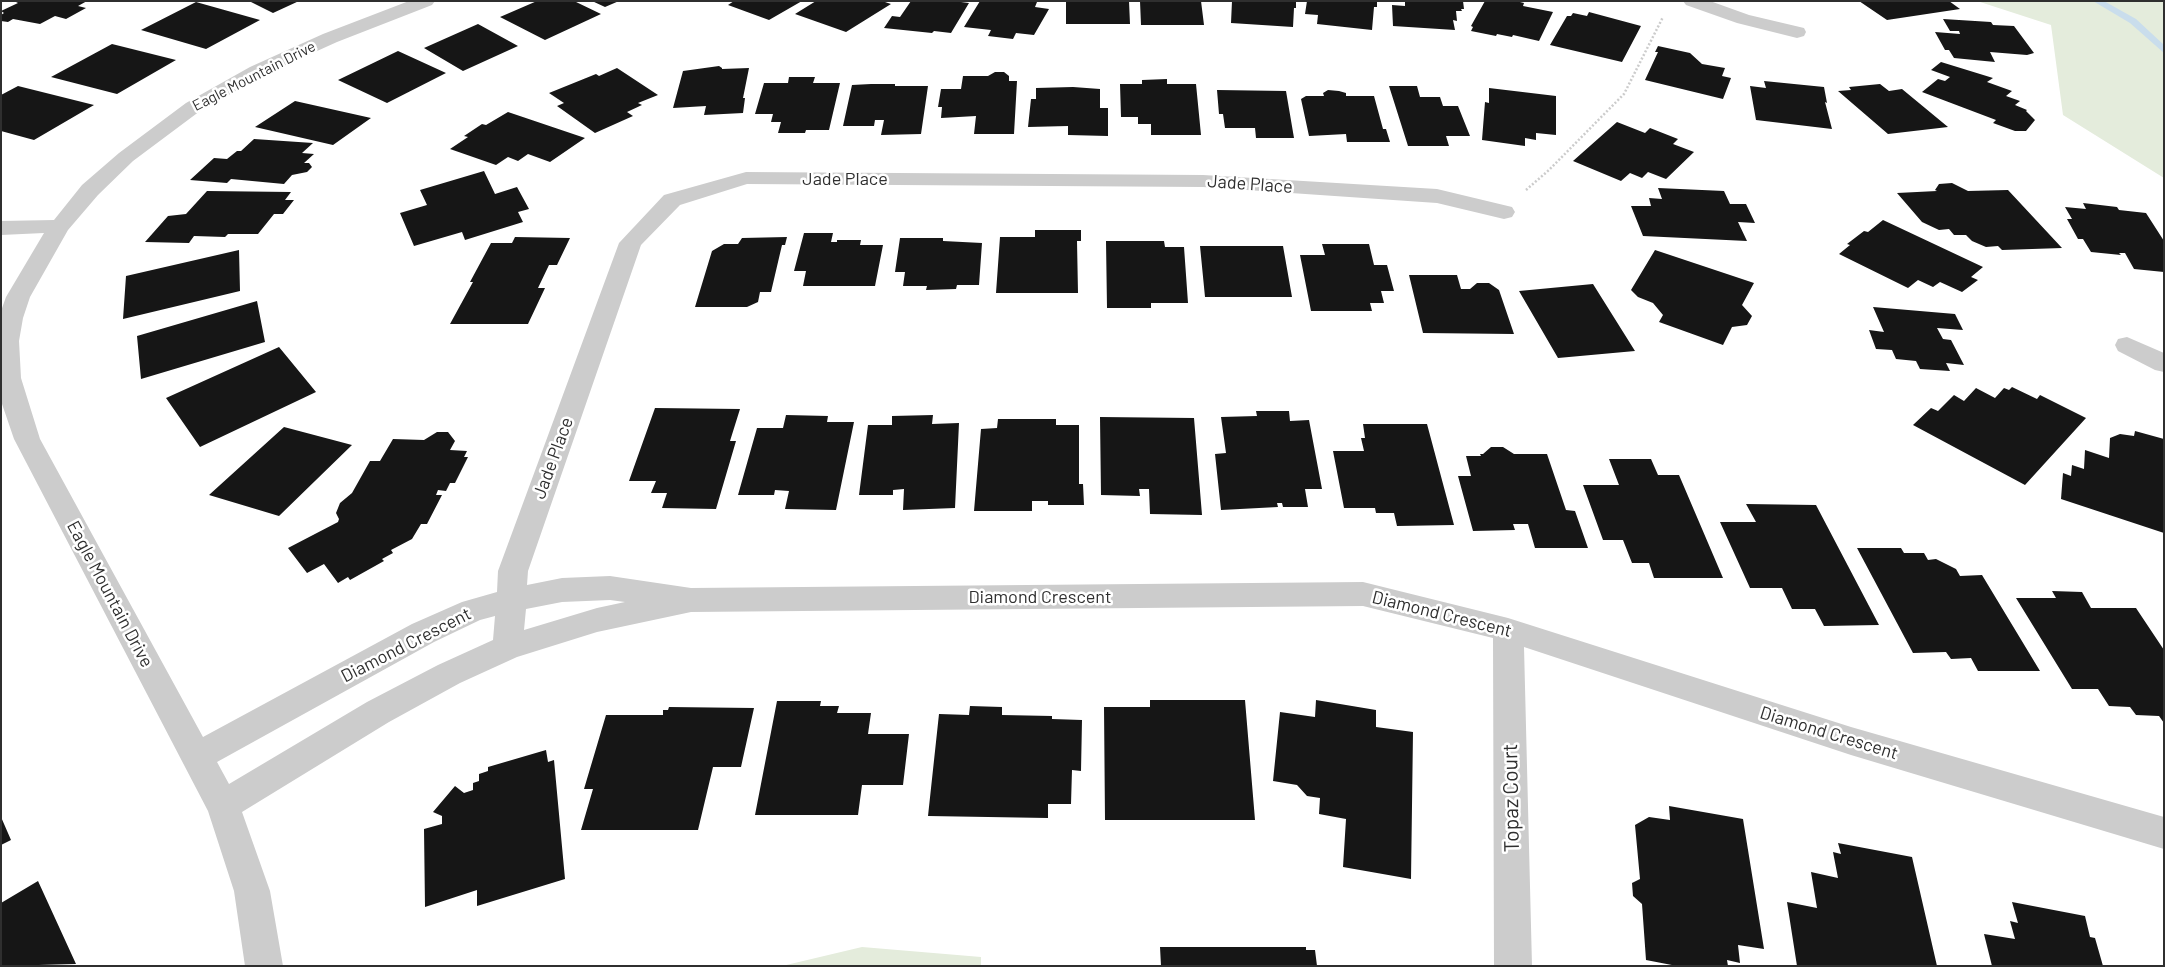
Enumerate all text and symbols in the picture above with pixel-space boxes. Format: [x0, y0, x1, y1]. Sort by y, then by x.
street label: Eagle Mountain Drive [189, 37, 319, 115]
street label: Jade Place [802, 168, 888, 190]
street label: Jade Place [1207, 170, 1293, 198]
street label: Jade Place [528, 414, 578, 502]
street label: Eagle Mountain Drive [62, 517, 158, 671]
street label: Diamond Crescent [968, 586, 1112, 608]
street label: Diamond Crescent [1370, 586, 1514, 642]
street label: Diamond Crescent [337, 603, 475, 687]
street label: Diamond Crescent [1757, 702, 1901, 764]
street label: Topaz Court [1497, 743, 1525, 853]

